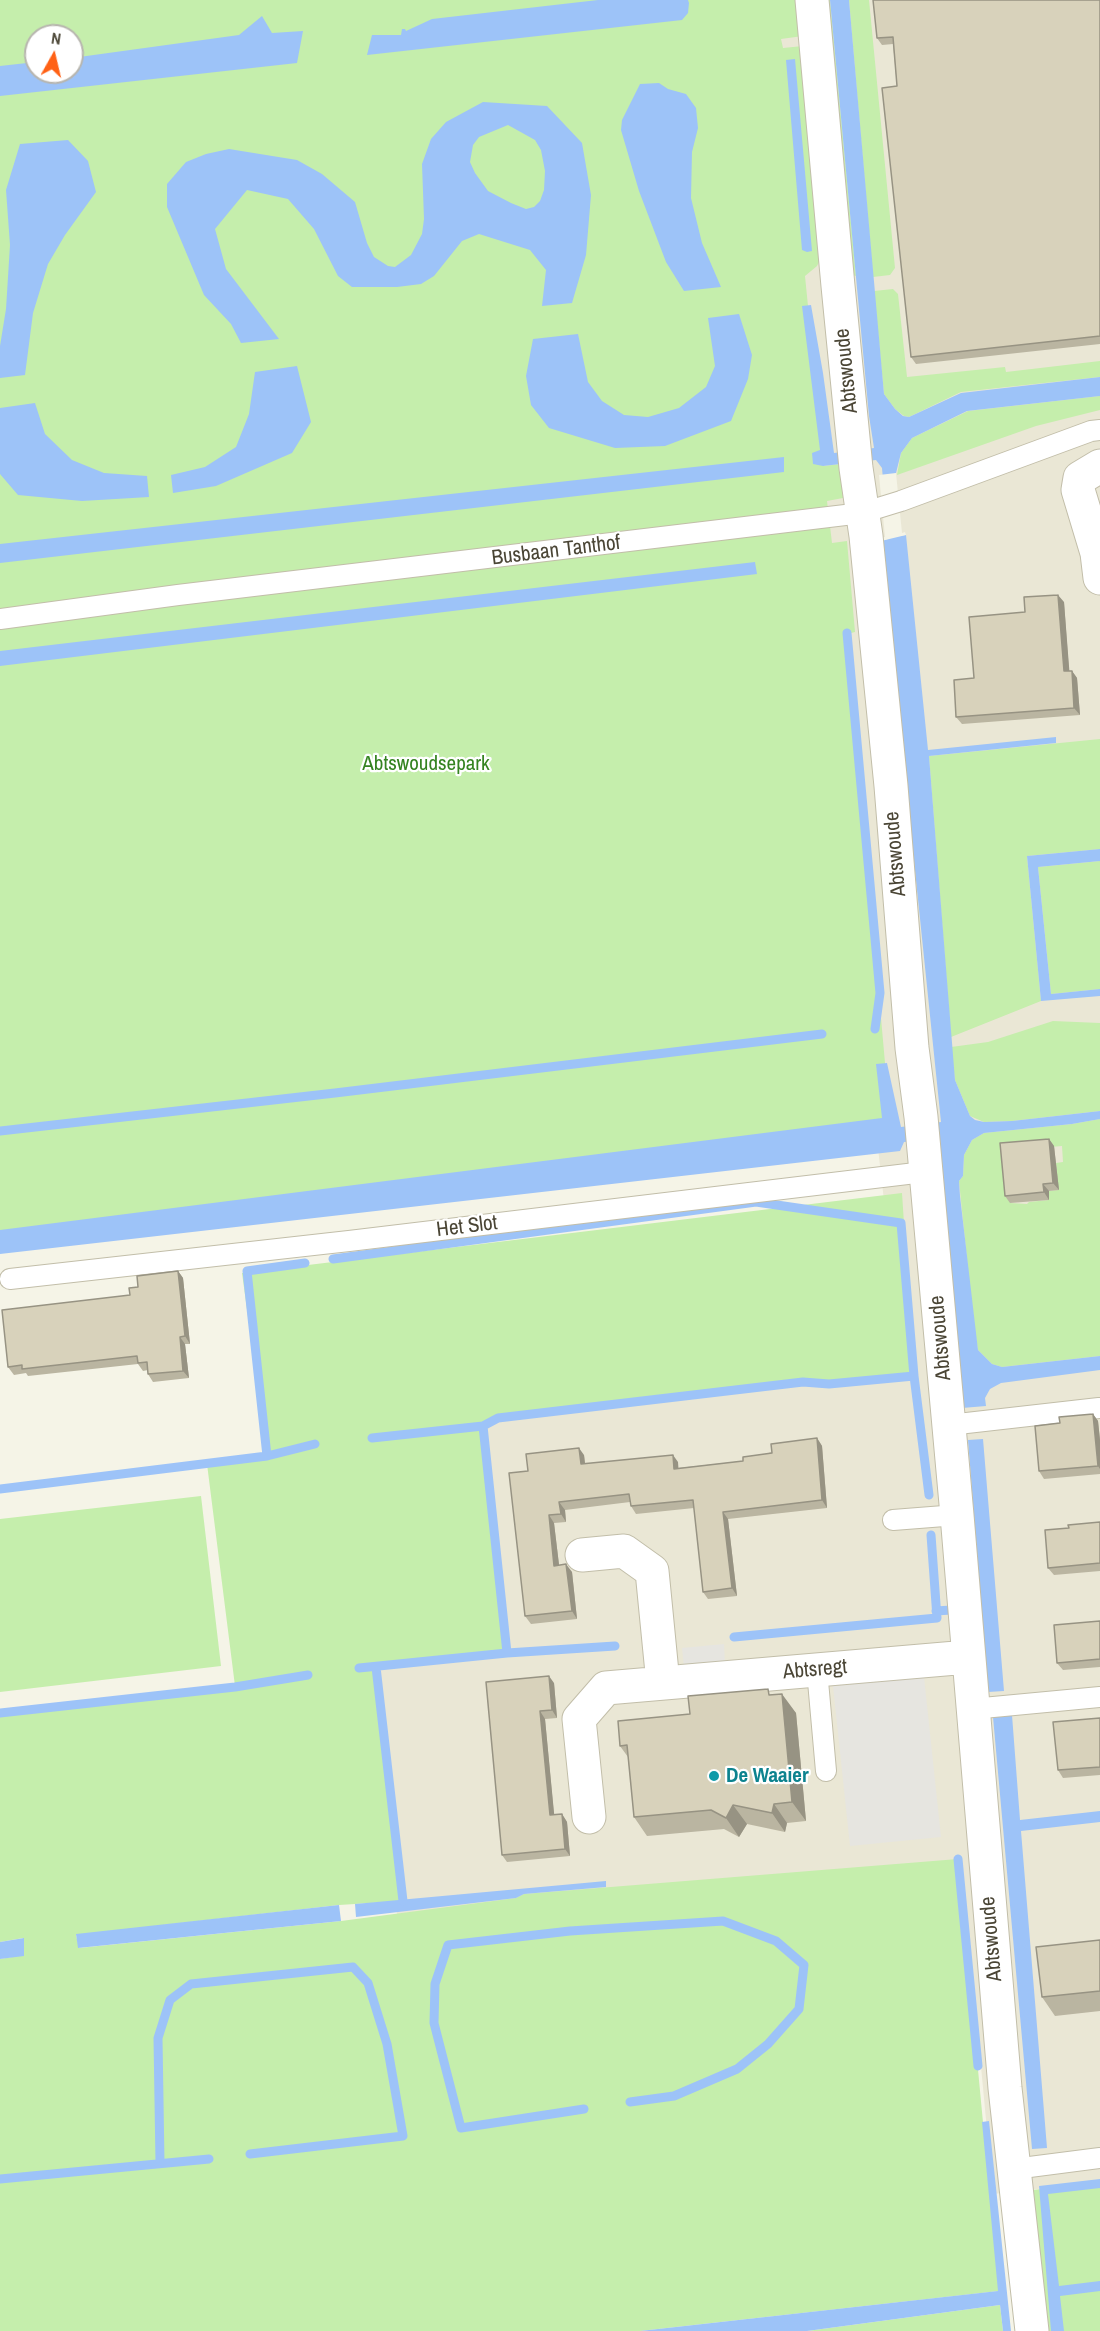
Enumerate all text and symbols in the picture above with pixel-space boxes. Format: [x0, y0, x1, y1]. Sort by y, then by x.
north arrow [24, 24, 84, 84]
text: N [50, 27, 62, 50]
street label: Abtswoude [830, 327, 864, 415]
street label: Busbaan Tanthof [490, 531, 622, 571]
park label: Abtswoudsepark [362, 751, 490, 777]
street label: Abtswoude [880, 810, 912, 898]
street label: Het Slot [435, 1211, 499, 1243]
street label: Abtswoude [925, 1294, 957, 1382]
street label: Abtsregt [782, 1655, 848, 1685]
place label: De Waaier [726, 1763, 809, 1789]
marker: De Waaier [707, 1769, 721, 1783]
street label: Abtswoude [976, 1895, 1008, 1983]

